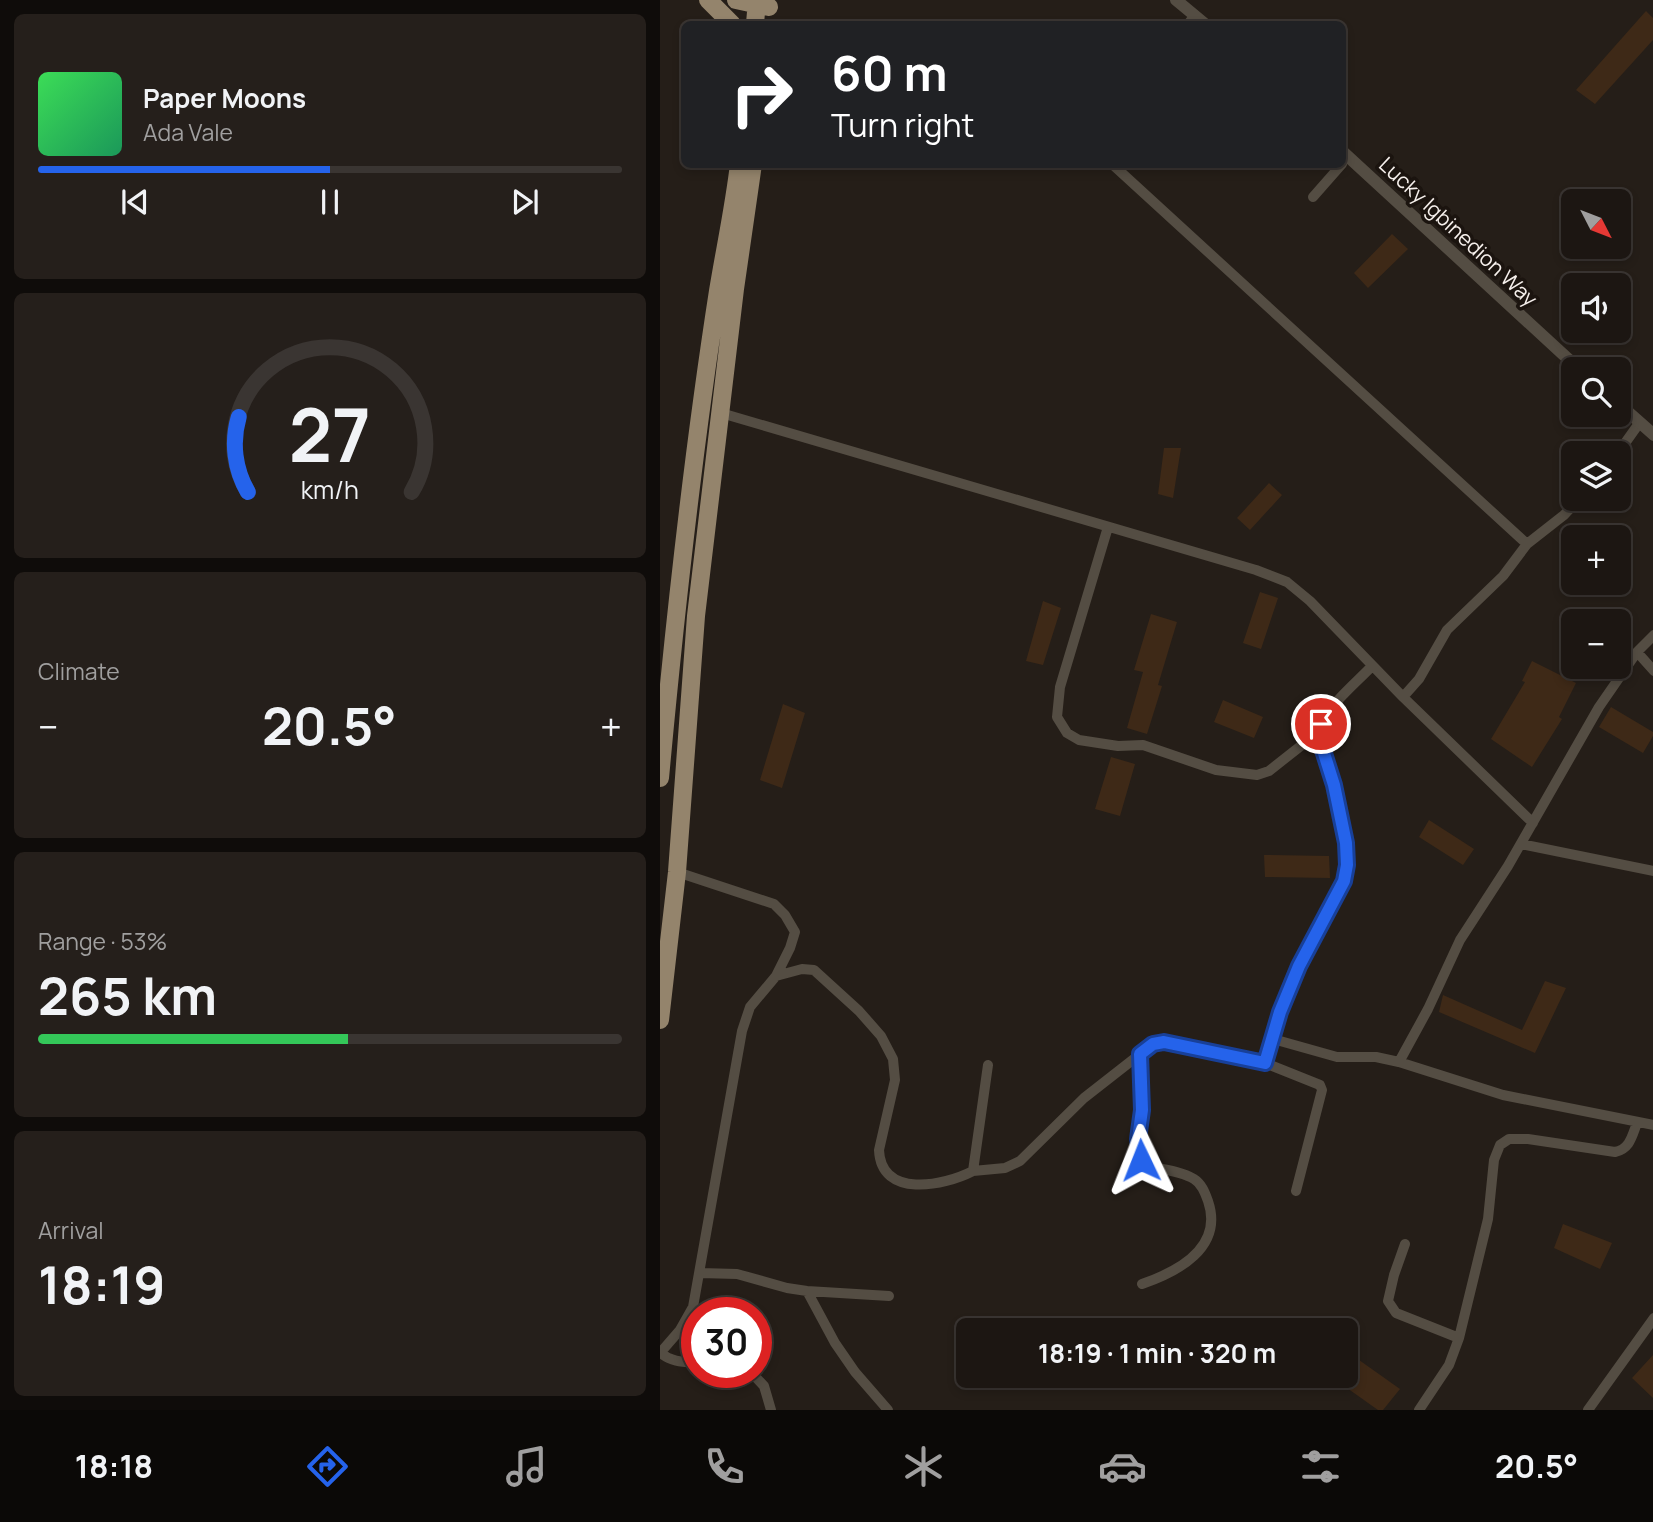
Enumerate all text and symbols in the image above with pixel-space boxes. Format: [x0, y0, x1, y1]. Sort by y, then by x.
text: 60 m [831, 39, 948, 106]
icon: right [716, 49, 807, 140]
text: Paper Moons [143, 80, 306, 116]
text: Turn right [831, 103, 974, 147]
text: Ada Vale [143, 116, 233, 148]
street label: Lucky Igbinedion Way [1373, 150, 1544, 312]
icon: previous [116, 183, 154, 221]
icon: pause [311, 183, 349, 221]
icon: next [506, 183, 544, 221]
north arrow [1561, 189, 1631, 259]
map controls [1561, 189, 1631, 679]
button: sound [1561, 273, 1631, 343]
button: search [1561, 357, 1631, 427]
text: 27 [289, 384, 371, 484]
button: layers [1561, 441, 1631, 511]
text: km/h [301, 472, 359, 507]
button: + [1561, 525, 1631, 595]
button: − [1561, 609, 1631, 679]
text: Climate [38, 655, 120, 687]
text: 20.5° [262, 690, 397, 761]
pin [1291, 694, 1351, 754]
text: − [38, 700, 59, 752]
text: + [600, 700, 622, 752]
icon: arrive [1302, 705, 1340, 743]
text: Range · 53% [38, 925, 167, 957]
text: 265 km [38, 960, 217, 1031]
position arrow [1104, 1123, 1178, 1197]
text: Arrival [38, 1214, 104, 1246]
text: 18:19 [38, 1249, 166, 1320]
speed limit sign: 30 [681, 1297, 772, 1388]
text: 18:19 · 1 min · 320 m [1038, 1335, 1276, 1371]
icon: directions [303, 1442, 352, 1491]
icon: music [502, 1442, 551, 1491]
icon: phone [700, 1442, 749, 1491]
icon: climate [899, 1442, 948, 1491]
icon: car [1098, 1442, 1147, 1491]
icon: filters [1296, 1442, 1345, 1491]
text: 18:18 [75, 1444, 153, 1488]
text: 20.5° [1495, 1444, 1578, 1488]

